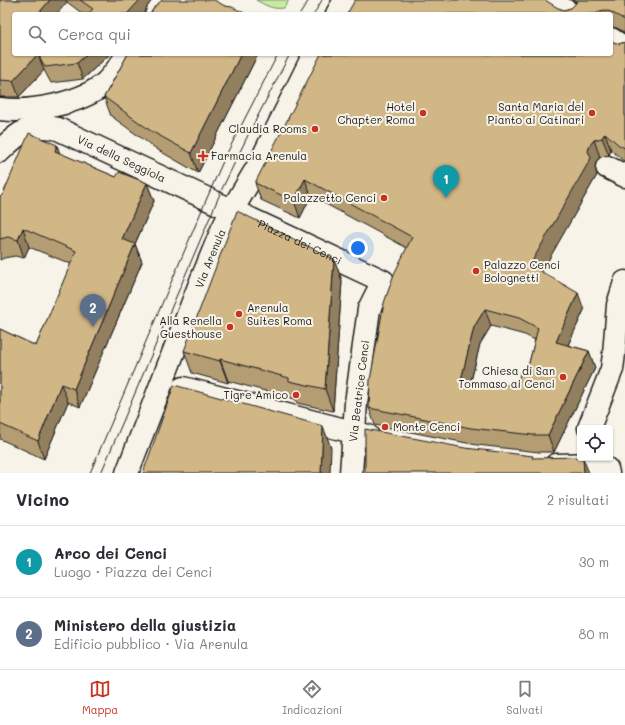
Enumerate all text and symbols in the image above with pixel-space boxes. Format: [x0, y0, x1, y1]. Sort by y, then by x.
search box [12, 12, 613, 56]
icon: search [26, 23, 48, 45]
text: Cerca qui [58, 24, 131, 44]
place label: Hotel Chapter Roma [337, 99, 415, 127]
place label: Santa Maria del Pianto ai Catinari [488, 99, 584, 127]
marker: Hotel Chapter Roma [418, 108, 428, 118]
marker: Santa Maria del Pianto ai Catinari [587, 108, 597, 118]
place label: Claudia Rooms [229, 121, 307, 136]
marker: Claudia Rooms [310, 124, 320, 134]
street label: Via della Seggiola [75, 131, 168, 185]
place label: Farmacia Arenula [211, 148, 307, 163]
marker: Farmacia Arenula [198, 151, 208, 161]
pin: 1 [433, 165, 459, 198]
place label: Palazzetto Cenci [283, 190, 376, 205]
marker: Palazzetto Cenci [379, 193, 389, 203]
street label: Piazza dei Cenci [256, 216, 344, 268]
street label: Via Arenula [191, 226, 229, 290]
your location [348, 238, 368, 258]
place label: Palazzo Cenci Bolognetti [484, 257, 560, 285]
marker: Palazzo Cenci Bolognetti [471, 266, 481, 276]
pin: 2 [80, 294, 106, 327]
place label: Arenula Suites Roma [247, 300, 312, 328]
marker: Arenula Suites Roma [234, 309, 244, 319]
place label: Alla Renella Guesthouse [159, 313, 222, 341]
marker: Alla Renella Guesthouse [225, 322, 235, 332]
street label: Via Beatrice Cenci [345, 339, 372, 443]
place label: Chiesa di San Tommaso ai Cenci [458, 363, 555, 391]
marker: Chiesa di San Tommaso ai Cenci [558, 372, 568, 382]
place label: Tigre Amico [224, 387, 288, 402]
marker: Tigre Amico [291, 390, 301, 400]
place label: Monte Cenci [393, 419, 460, 434]
marker: Monte Cenci [380, 422, 390, 432]
map controls [577, 425, 613, 461]
button: locate [577, 425, 613, 461]
text: Vicino [16, 488, 69, 510]
text: 2 risultati [547, 491, 609, 508]
text: Arco dei Cenci [54, 543, 167, 563]
text: 1 [26, 553, 32, 570]
text: 30 m [579, 553, 609, 570]
text: Luogo · Piazza dei Cenci [54, 563, 212, 580]
text: Ministero della giustizia [54, 615, 236, 635]
text: 2 [25, 625, 33, 642]
text: 80 m [579, 625, 609, 642]
text: Edificio pubblico · Via Arenula [54, 635, 248, 652]
tab: Mappa [82, 678, 118, 717]
tab: Indicazioni [282, 678, 342, 717]
tab: Salvati [506, 678, 543, 717]

